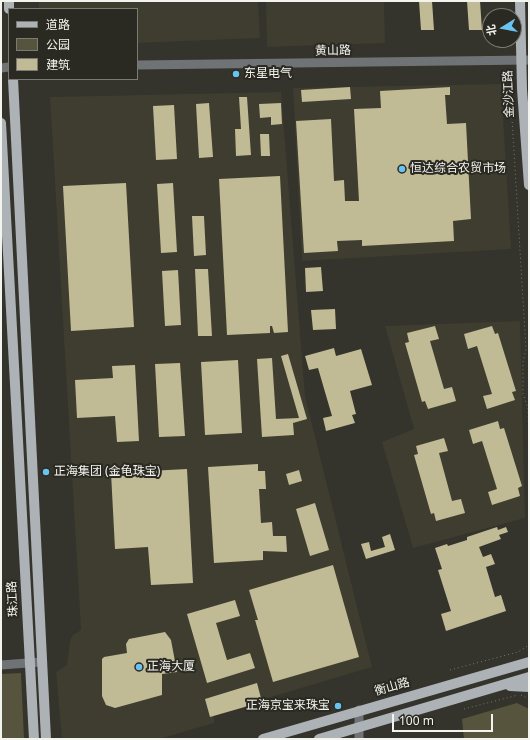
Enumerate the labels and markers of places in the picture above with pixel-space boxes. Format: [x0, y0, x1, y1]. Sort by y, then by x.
place label: 东星电气 [244, 67, 292, 81]
marker: 东星电气 [231, 69, 241, 79]
place label: 恒达综合农贸市场 [410, 162, 506, 176]
marker: 恒达综合农贸市场 [397, 164, 407, 174]
place label: 正海集团 (金龟珠宝) [54, 465, 160, 479]
marker: 正海集团 (金龟珠宝) [41, 467, 51, 477]
place label: 正海大厦 [147, 660, 195, 674]
marker: 正海大厦 [134, 662, 144, 672]
place label: 正海京宝来珠宝 [246, 699, 330, 713]
marker: 正海京宝来珠宝 [333, 701, 343, 711]

